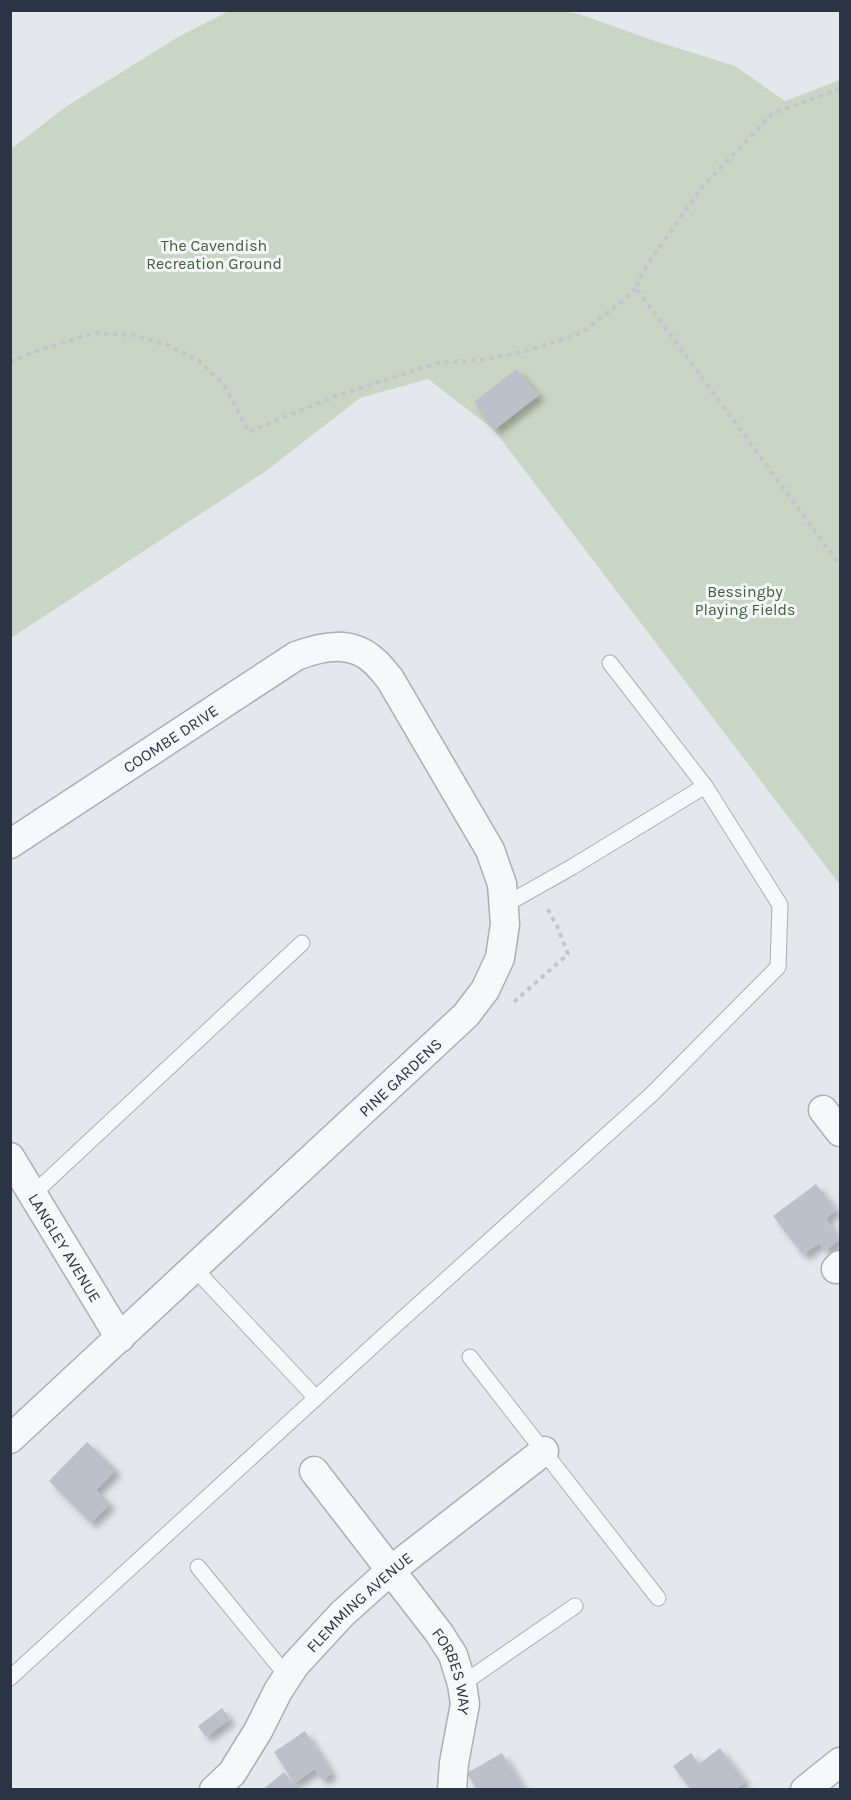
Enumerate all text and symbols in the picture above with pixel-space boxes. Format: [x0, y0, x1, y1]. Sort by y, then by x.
park label: The Cavendish Recreation Ground [146, 236, 282, 273]
park label: Bessingby Playing Fields [695, 582, 795, 619]
street label: COOMBE DRIVE [120, 701, 222, 777]
street label: PINE GARDENS [355, 1034, 446, 1121]
street label: LANGLEY AVENUE [24, 1190, 105, 1306]
street label: FLEMMING AVENUE [302, 1548, 416, 1657]
street label: FORBES WAY [428, 1624, 474, 1717]

